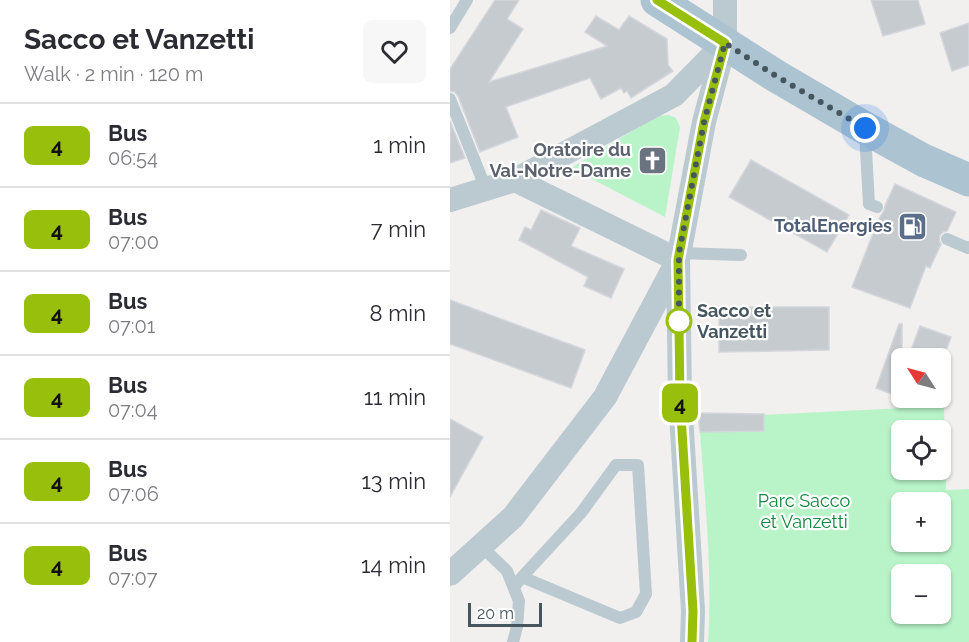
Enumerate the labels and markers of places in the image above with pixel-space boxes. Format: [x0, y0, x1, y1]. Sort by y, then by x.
place label: Oratoire du Val-Notre-Dame [489, 139, 631, 181]
church icon: Oratoire du Val-Notre-Dame [636, 144, 668, 176]
fuel station icon: TotalEnergies [897, 210, 929, 242]
place label: TotalEnergies [774, 215, 892, 236]
place label: Sacco et Vanzetti [697, 300, 771, 342]
marker: Sacco et Vanzetti [666, 308, 692, 334]

